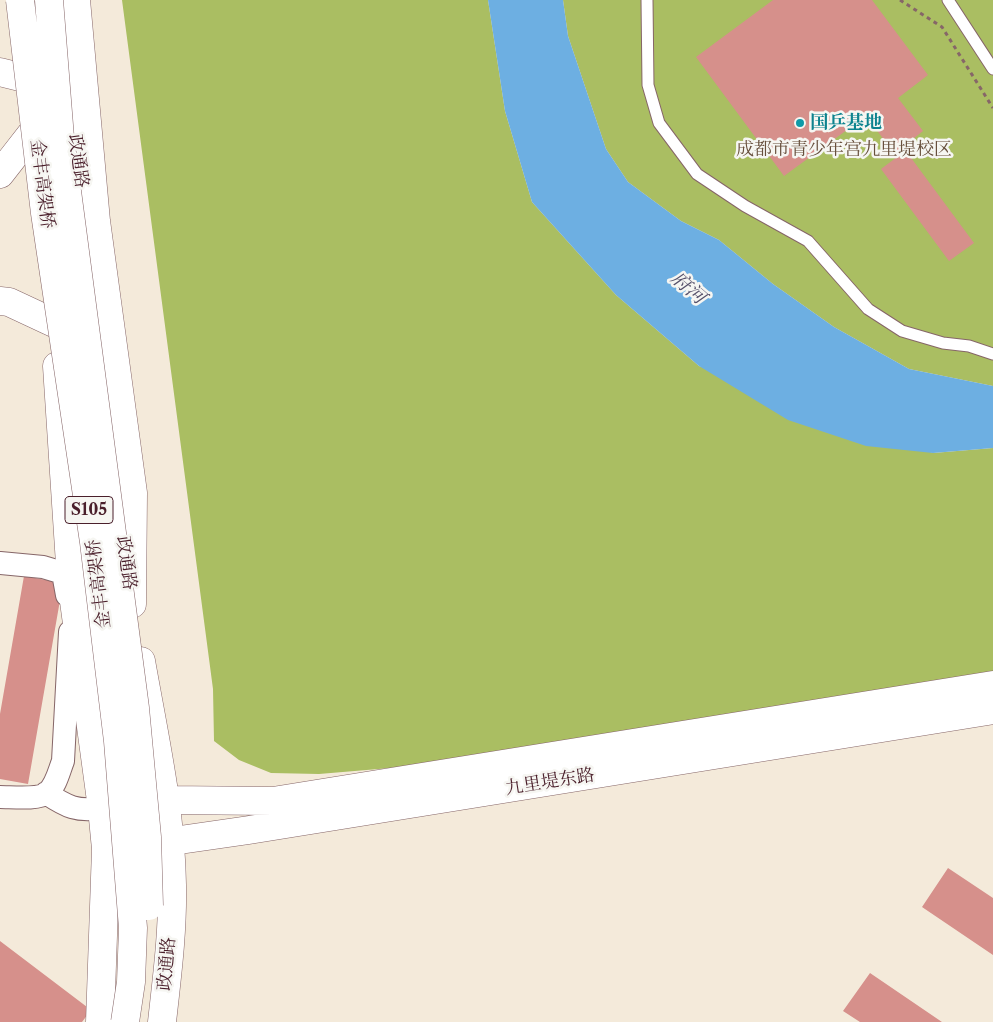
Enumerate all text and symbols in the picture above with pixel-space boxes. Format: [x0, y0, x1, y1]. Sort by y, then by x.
place label: 国乒基地 [810, 112, 882, 134]
marker: 国乒基地 [794, 117, 806, 129]
street label: 政通路 [64, 133, 92, 189]
street label: 金丰高架桥 [26, 138, 58, 230]
park label: 成都市青少年宫九里堤校区 [736, 139, 952, 161]
water label: 府河 [666, 267, 710, 309]
road number: S105 [65, 496, 113, 524]
street label: 政通路 [112, 535, 140, 591]
street label: 金丰高架桥 [83, 538, 115, 630]
street label: 九里堤东路 [504, 764, 596, 800]
street label: 政通路 [154, 936, 180, 992]

